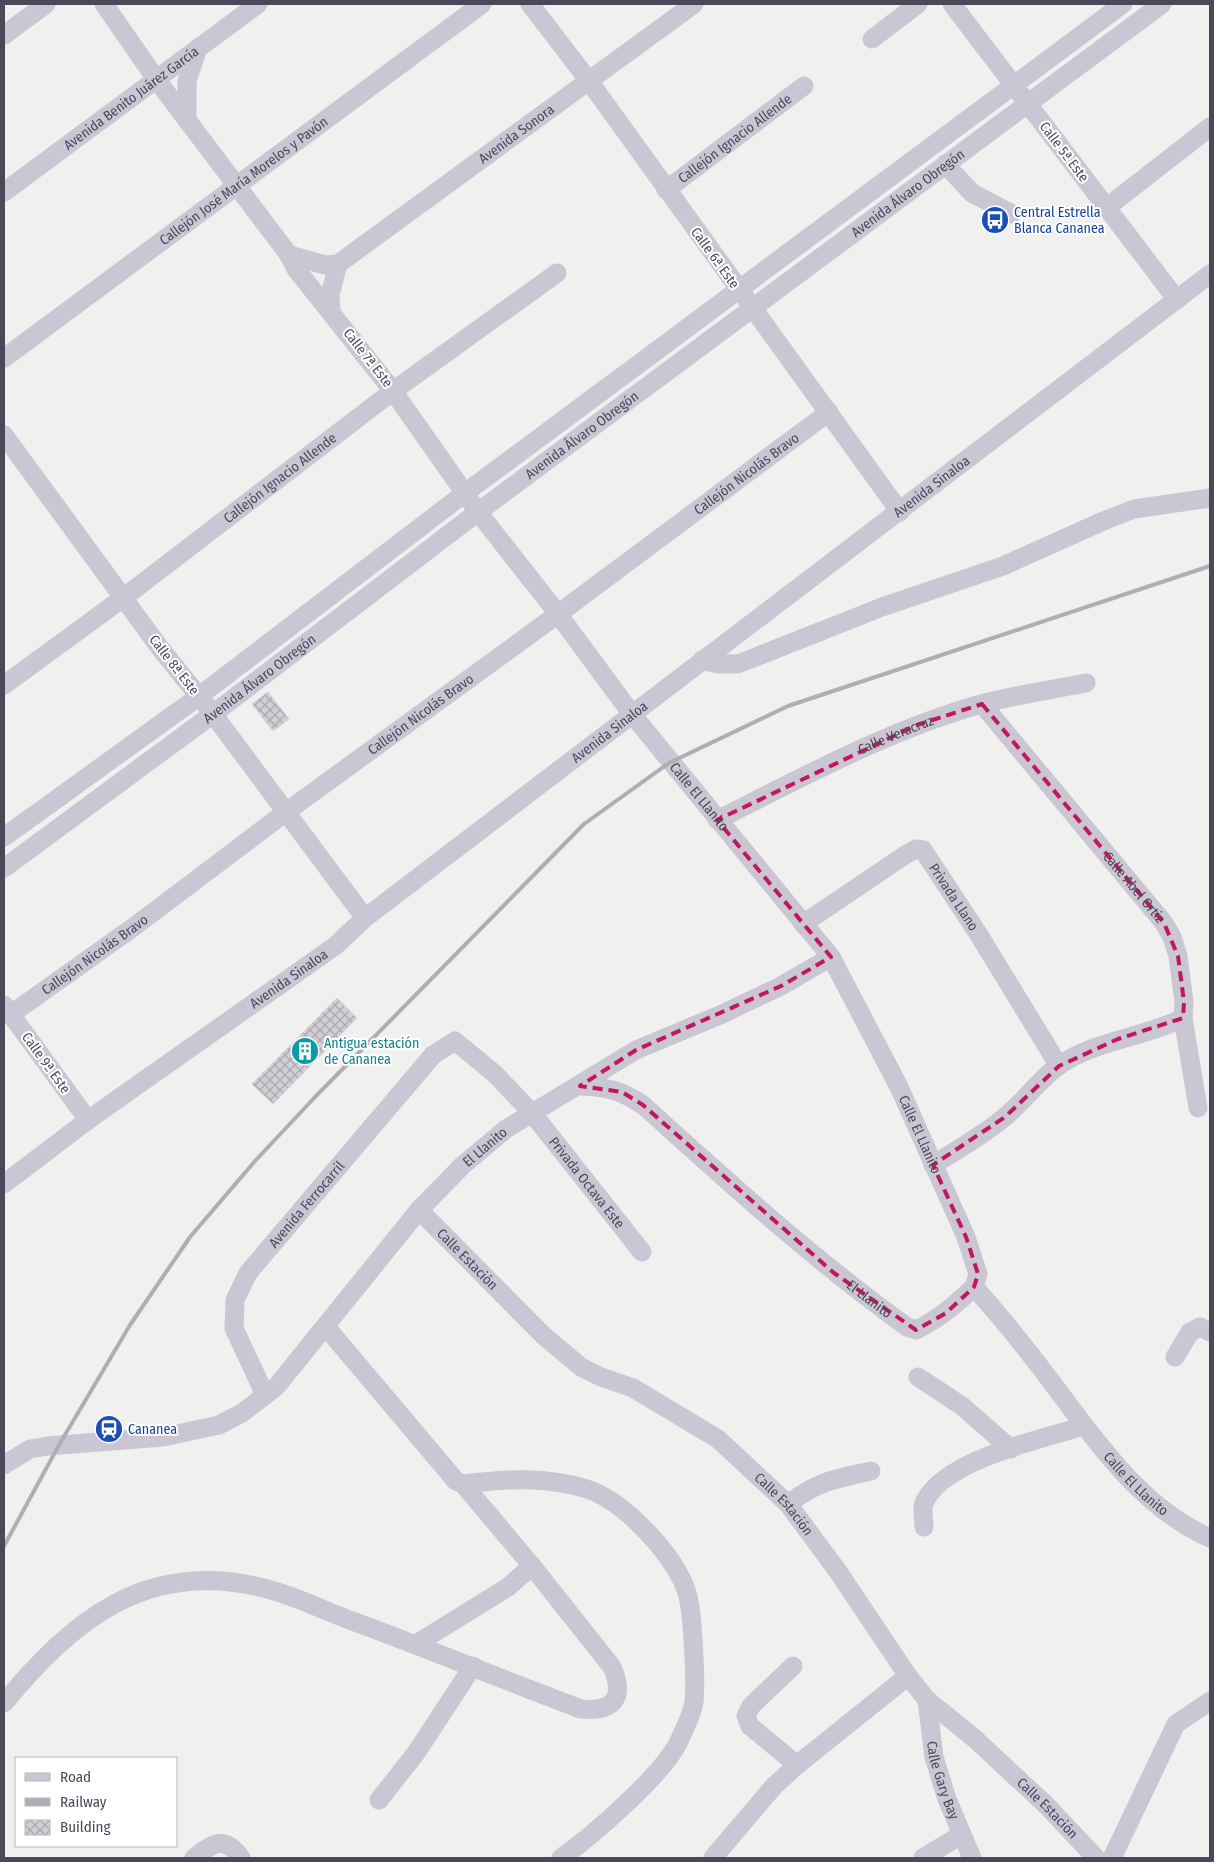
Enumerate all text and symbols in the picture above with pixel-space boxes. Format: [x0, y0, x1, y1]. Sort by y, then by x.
street label: Avenida Benito Juárez García [60, 42, 202, 154]
street label: Callejón Ignacio Allende [675, 90, 795, 186]
street label: Avenida Sonora [475, 101, 557, 167]
street label: Callejón José María Morelos y Pavón [156, 113, 331, 249]
street label: Calle 5ª Este [1036, 119, 1092, 186]
street label: Avenida Álvaro Obregón [848, 145, 968, 241]
place label: Central Estrella Blanca Cananea [1014, 204, 1105, 237]
bus stop icon: Central Estrella Blanca Cananea [980, 205, 1010, 235]
street label: Calle 6ª Este [687, 224, 743, 292]
street label: Calle 7ª Este [340, 325, 396, 391]
street label: Avenida Álvaro Obregón [522, 387, 642, 483]
street label: Callejón Ignacio Allende [220, 429, 340, 526]
street label: Callejón Nicolás Bravo [690, 429, 802, 518]
street label: Avenida Sinaloa [890, 452, 973, 521]
street label: Avenida Álvaro Obregón [200, 630, 319, 727]
street label: Calle 8ª Este [145, 632, 203, 699]
street label: Callejón Nicolás Bravo [364, 670, 477, 758]
street label: Avenida Sinaloa [568, 697, 651, 766]
street label: Calle Veracruz [855, 711, 936, 758]
street label: Calle El Llanito [666, 759, 733, 834]
street label: Calle Abel Ortiz [1100, 848, 1169, 926]
street label: Privada Llano [926, 860, 982, 934]
street label: Callejón Nicolás Bravo [38, 911, 151, 998]
street label: Avenida Sinaloa [246, 945, 331, 1012]
street label: Calle 9ª Este [18, 1029, 74, 1097]
place label: Antigua estación de Cananea [324, 1035, 419, 1068]
building icon: Antigua estación de Cananea [290, 1036, 320, 1066]
street label: Calle El Llanito [895, 1093, 945, 1176]
street label: El Llanito [459, 1123, 510, 1170]
street label: Privada Octava Este [546, 1133, 628, 1232]
street label: Avenida Ferrocarril [265, 1157, 348, 1251]
street label: Calle Estación [434, 1225, 502, 1293]
street label: El Llanito [843, 1276, 895, 1322]
station icon: Cananea [94, 1414, 124, 1444]
place label: Cananea [128, 1421, 177, 1438]
street label: Calle El Llanito [1100, 1448, 1172, 1519]
street label: Calle Estación [751, 1469, 817, 1539]
street label: Calle Gary Bay [924, 1740, 963, 1823]
legend [15, 1757, 178, 1847]
text: Road [60, 1768, 91, 1786]
street label: Calle Estación [1013, 1774, 1082, 1842]
text: Railway [60, 1793, 107, 1811]
text: Building [60, 1818, 111, 1836]

